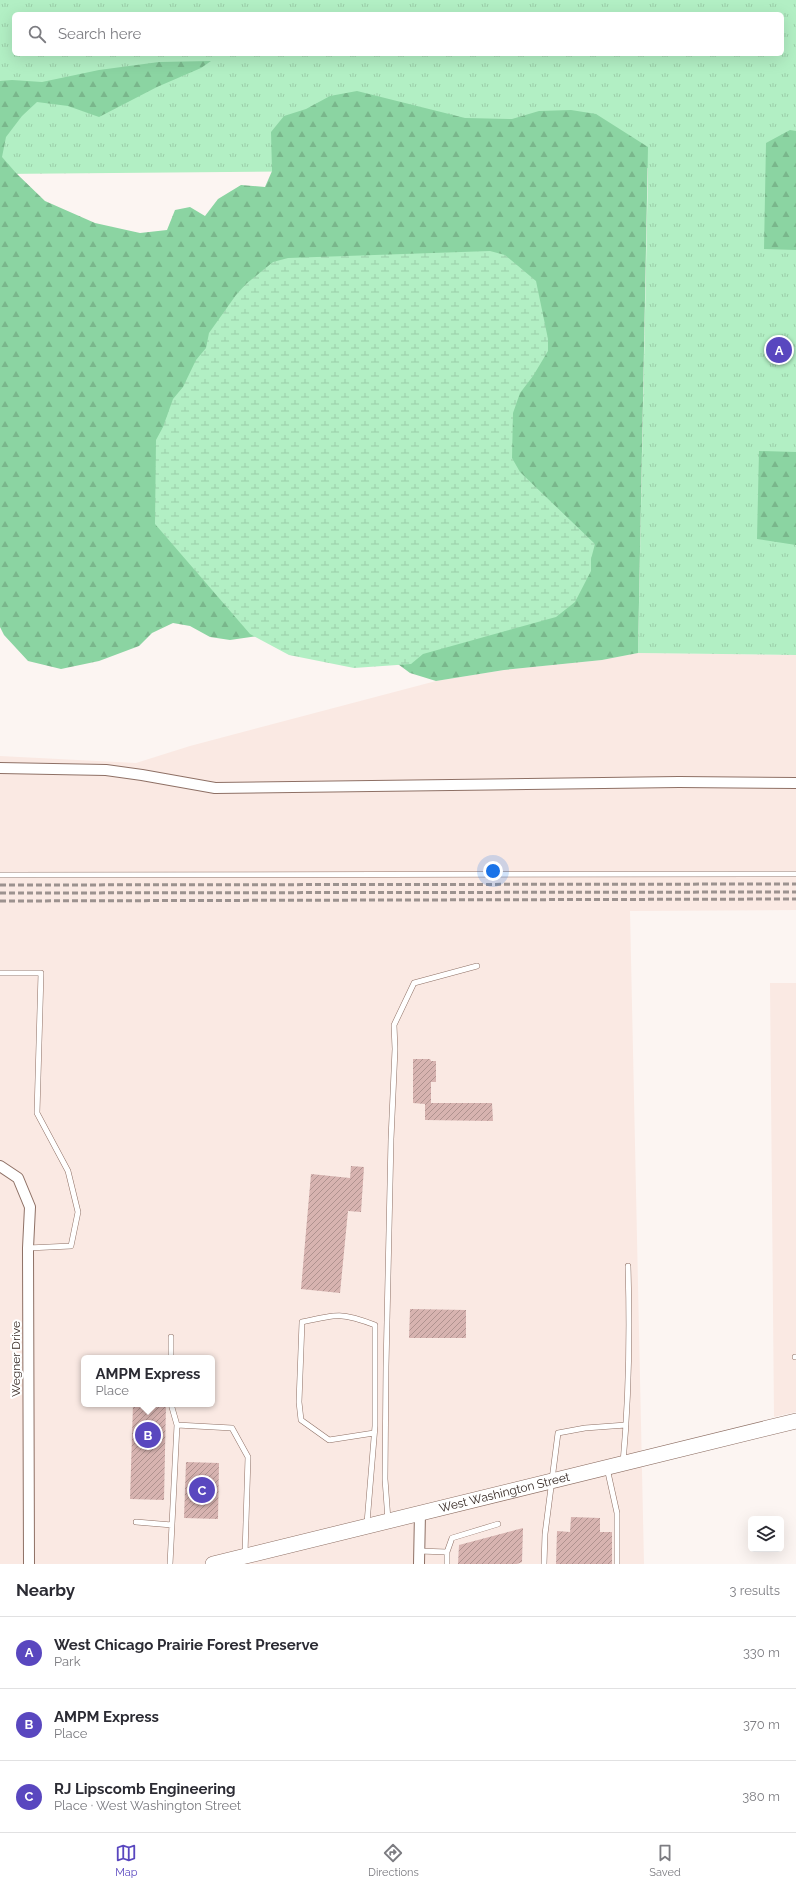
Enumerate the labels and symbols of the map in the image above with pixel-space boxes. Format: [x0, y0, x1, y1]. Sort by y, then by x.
pin: A [766, 335, 792, 365]
your location [483, 861, 503, 881]
street label: Wegner Drive [9, 1321, 23, 1397]
pin: B [135, 1420, 161, 1450]
street label: West Washington Street [438, 1470, 571, 1515]
pin: C [189, 1475, 215, 1505]

